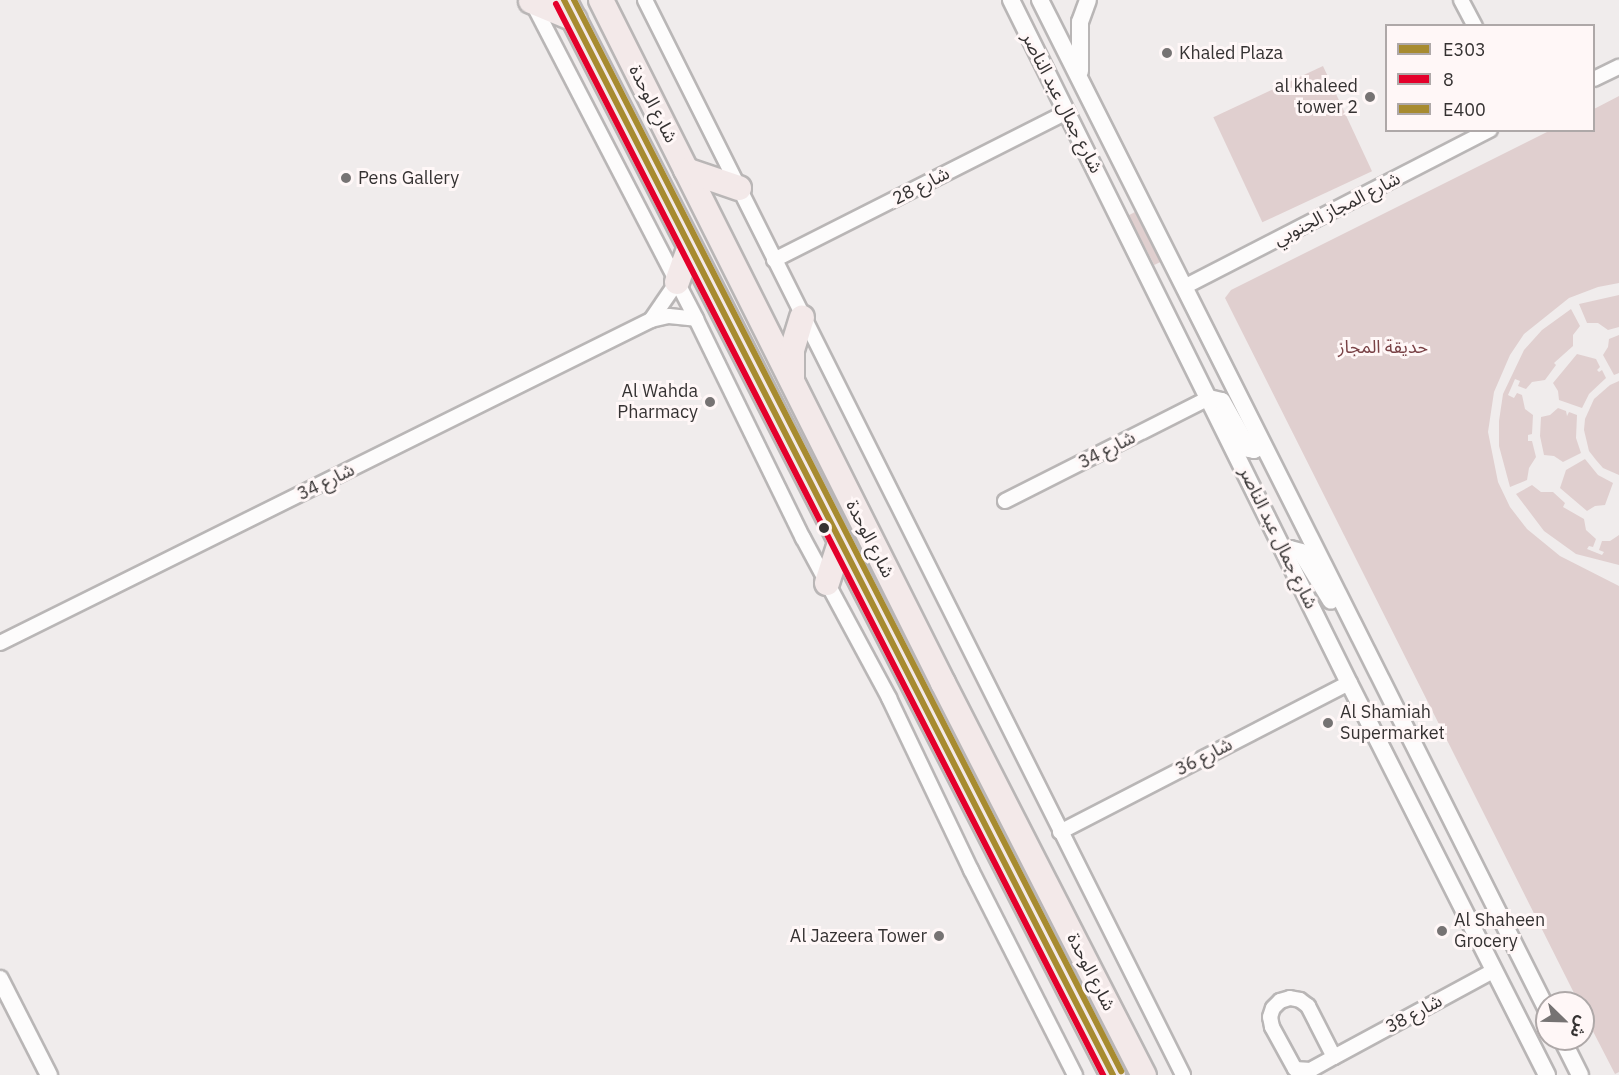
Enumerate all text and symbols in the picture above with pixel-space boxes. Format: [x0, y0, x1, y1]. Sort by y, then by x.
legend [1385, 24, 1595, 132]
street label: شارع جمال عبد الناصر [1017, 29, 1107, 177]
text: E303 [1443, 38, 1486, 61]
place label: Khaled Plaza [1179, 42, 1283, 64]
marker: Khaled Plaza [1160, 46, 1174, 60]
street label: شارع الوحدة [624, 62, 682, 146]
text: 8 [1443, 68, 1454, 91]
place label: al khaleed tower 2 [1275, 76, 1358, 118]
marker: al khaleed tower 2 [1363, 90, 1377, 104]
text: E400 [1443, 98, 1486, 121]
street label: شارع 28 [889, 163, 953, 209]
place label: Pens Gallery [358, 167, 459, 189]
street label: شارع المجاز الجنوبي [1270, 168, 1404, 250]
marker: Pens Gallery [339, 171, 353, 185]
park label: حديقة المجاز [1338, 336, 1428, 358]
place label: Al Wahda Pharmacy [617, 381, 698, 424]
marker: Al Wahda Pharmacy [703, 395, 717, 409]
street label: شارع 34 [1075, 427, 1139, 473]
street label: شارع 34 [294, 459, 358, 505]
street label: شارع جمال عبد الناصر [1234, 464, 1322, 612]
street label: شارع الوحدة [841, 497, 899, 581]
unlabelled marker [818, 522, 830, 534]
place label: Al Shamiah Supermarket [1340, 702, 1445, 744]
marker: Al Shamiah Supermarket [1321, 716, 1335, 730]
street label: شارع 36 [1172, 734, 1236, 780]
place label: Al Shaheen Grocery [1454, 910, 1545, 952]
marker: Al Shaheen Grocery [1435, 924, 1449, 938]
place label: Al Jazeera Tower [790, 925, 927, 947]
marker: Al Jazeera Tower [932, 929, 946, 943]
street label: شارع الوحدة [1062, 930, 1120, 1014]
street label: شارع 38 [1382, 990, 1446, 1038]
north arrow [1535, 991, 1595, 1051]
text: ش [1566, 1013, 1593, 1041]

